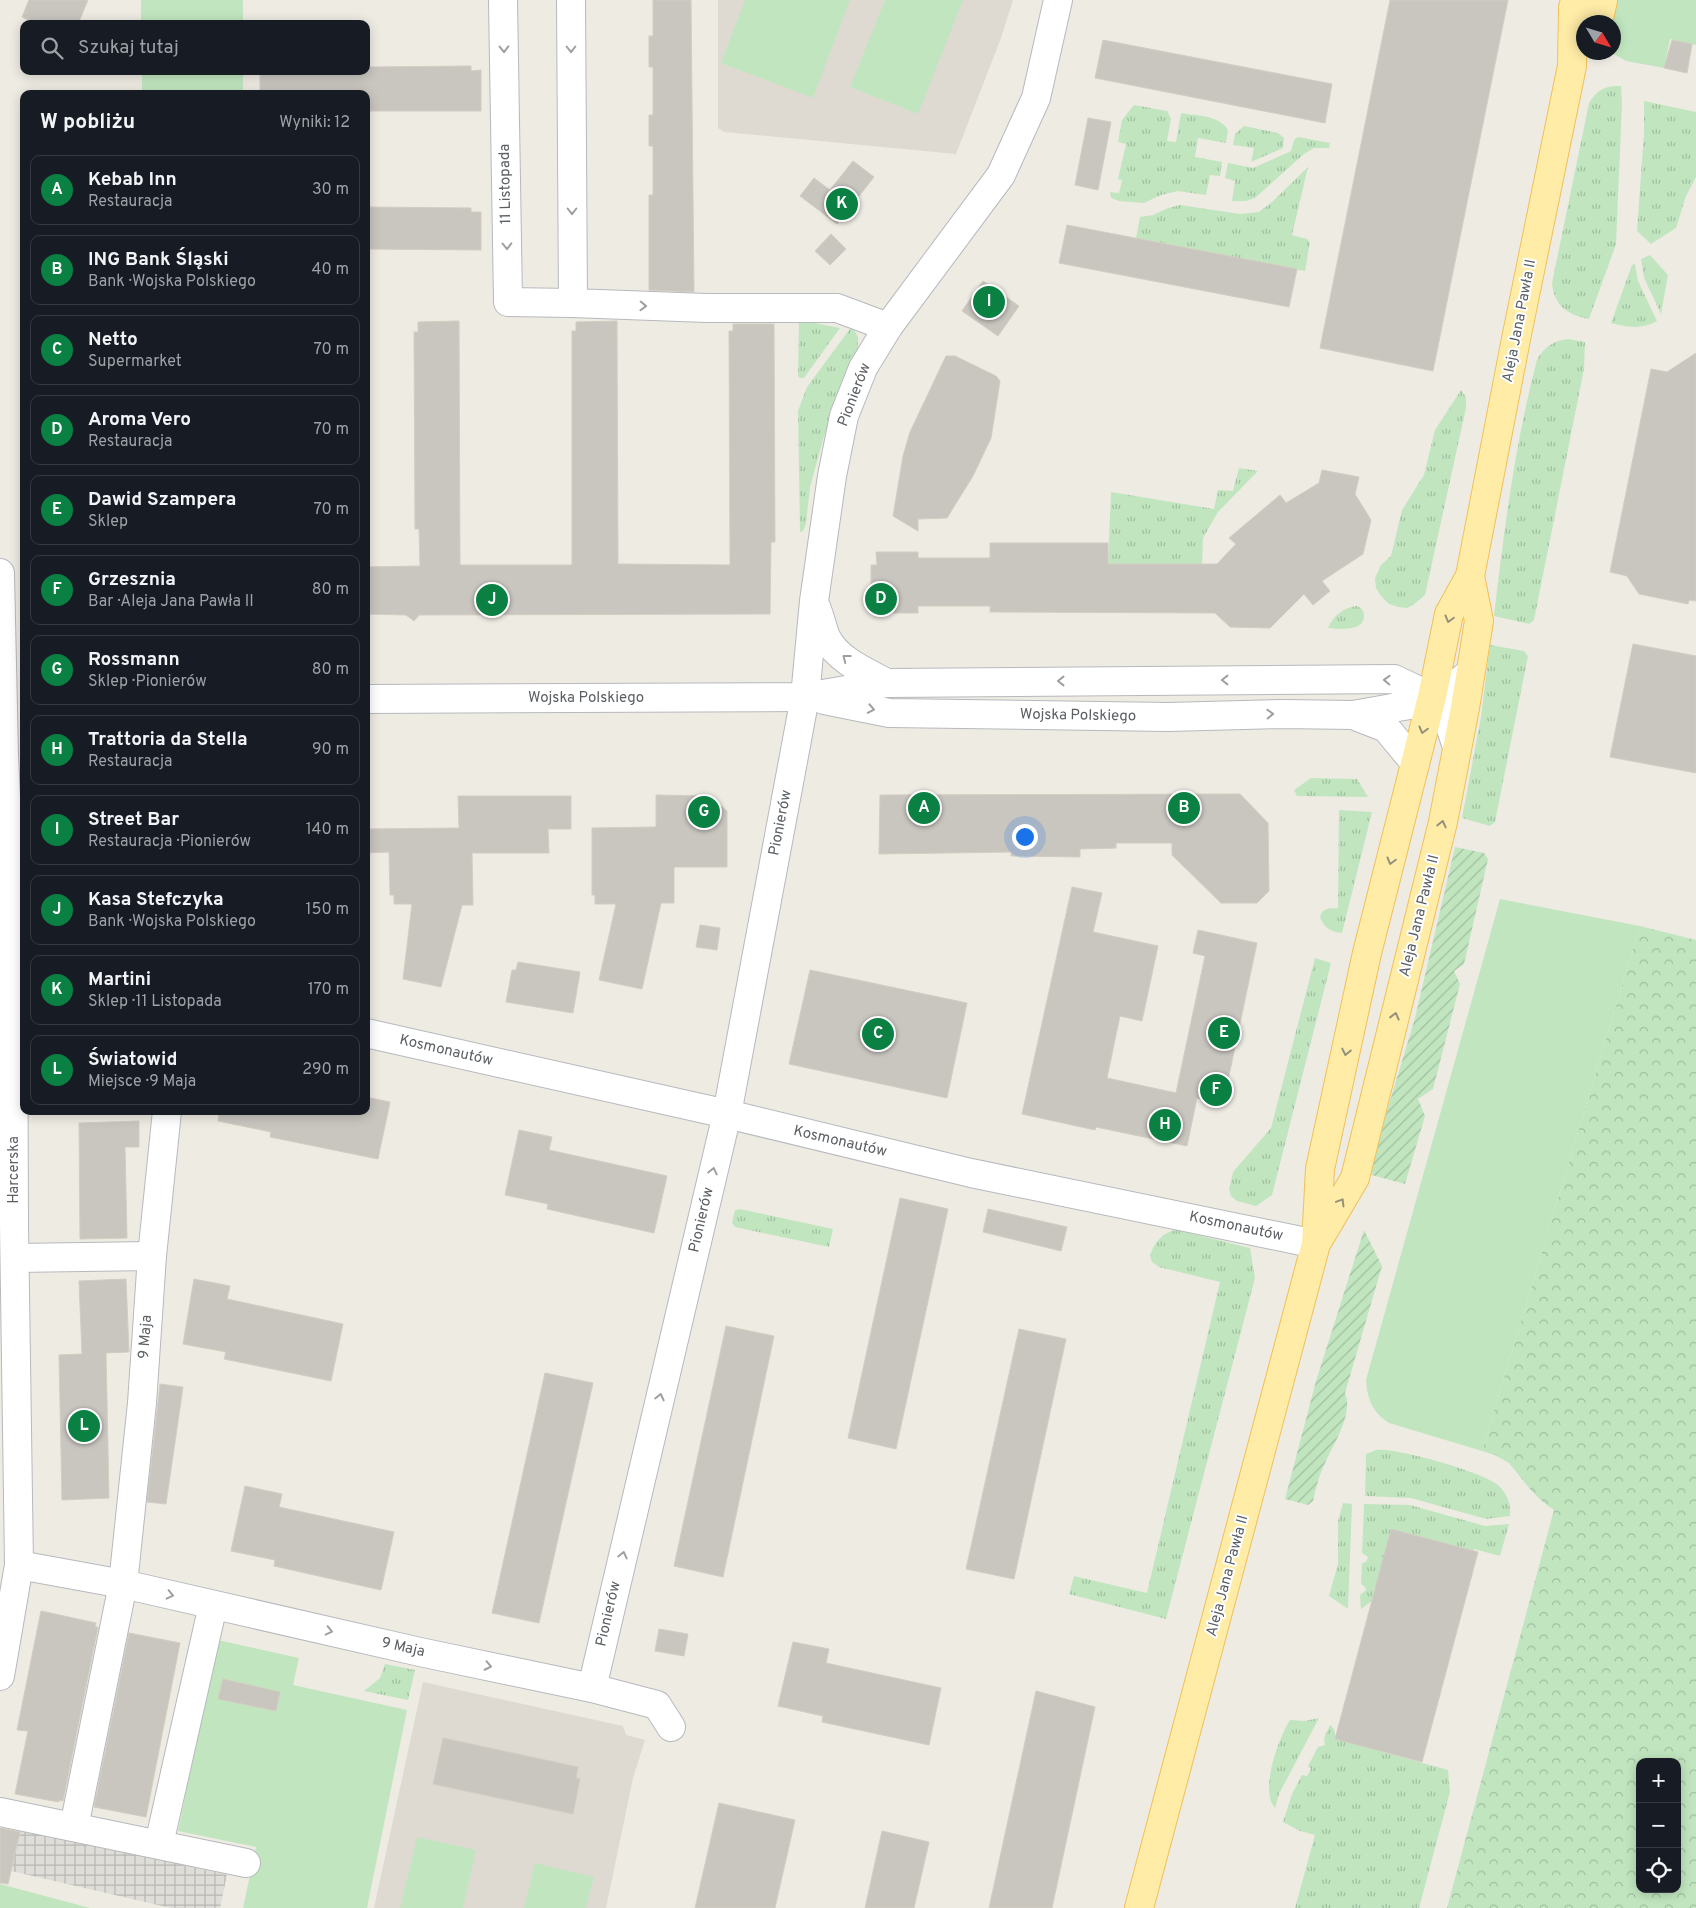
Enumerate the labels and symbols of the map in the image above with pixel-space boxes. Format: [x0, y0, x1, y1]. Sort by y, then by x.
north arrow [1576, 15, 1621, 60]
one-way arrow [499, 45, 509, 53]
one-way arrow [566, 45, 576, 53]
street label: 11 Listopada [496, 143, 516, 225]
pin: K [826, 185, 858, 223]
one-way arrow [567, 208, 577, 215]
one-way arrow [502, 242, 512, 250]
street label: Aleja Jana Pawła II [1499, 258, 1541, 384]
pin: I [973, 283, 1005, 321]
one-way arrow [640, 300, 648, 311]
street label: Pionierów [834, 360, 876, 429]
pin: D [865, 580, 897, 618]
pin: J [476, 581, 508, 619]
one-way arrow [1444, 615, 1454, 623]
one-way arrow [842, 655, 851, 664]
one-way arrow [1383, 674, 1391, 685]
one-way arrow [1221, 675, 1228, 685]
one-way arrow [1057, 676, 1065, 687]
street label: Wojska Polskiego [528, 689, 644, 708]
one-way arrow [866, 704, 875, 714]
street label: Wojska Polskiego [1020, 705, 1136, 727]
one-way arrow [1266, 709, 1274, 720]
one-way arrow [1419, 725, 1429, 733]
street label: Pionierów [765, 788, 797, 857]
pin: A [908, 789, 940, 827]
pin: B [1168, 789, 1200, 827]
pin: G [688, 793, 720, 831]
one-way arrow [1436, 820, 1447, 829]
your location [1012, 824, 1038, 850]
street label: Aleja Jana Pawła II [1396, 853, 1444, 979]
one-way arrow [1387, 857, 1397, 865]
one-way arrow [1389, 1011, 1400, 1020]
pin: E [1208, 1014, 1240, 1052]
pin: C [862, 1015, 894, 1053]
street label: Kosmonautów [397, 1031, 495, 1071]
one-way arrow [1341, 1047, 1352, 1056]
pin: F [1200, 1071, 1232, 1109]
pin: H [1149, 1106, 1181, 1144]
street label: Kosmonautów [791, 1122, 889, 1162]
street label: Harcerska [5, 1136, 24, 1204]
one-way arrow [707, 1167, 718, 1175]
street label: Pionierów [685, 1185, 719, 1255]
one-way arrow [1334, 1199, 1344, 1208]
street label: Kosmonautów [1187, 1208, 1285, 1246]
street label: 9 Maja [135, 1314, 157, 1360]
one-way arrow [654, 1393, 665, 1402]
pin: L [68, 1407, 100, 1445]
street label: Aleja Jana Pawła II [1203, 1513, 1253, 1639]
one-way arrow [617, 1551, 628, 1560]
street label: Pionierów [592, 1579, 626, 1649]
one-way arrow [166, 1589, 175, 1600]
one-way arrow [324, 1625, 333, 1636]
street label: 9 Maja [379, 1634, 427, 1662]
one-way arrow [483, 1660, 492, 1671]

